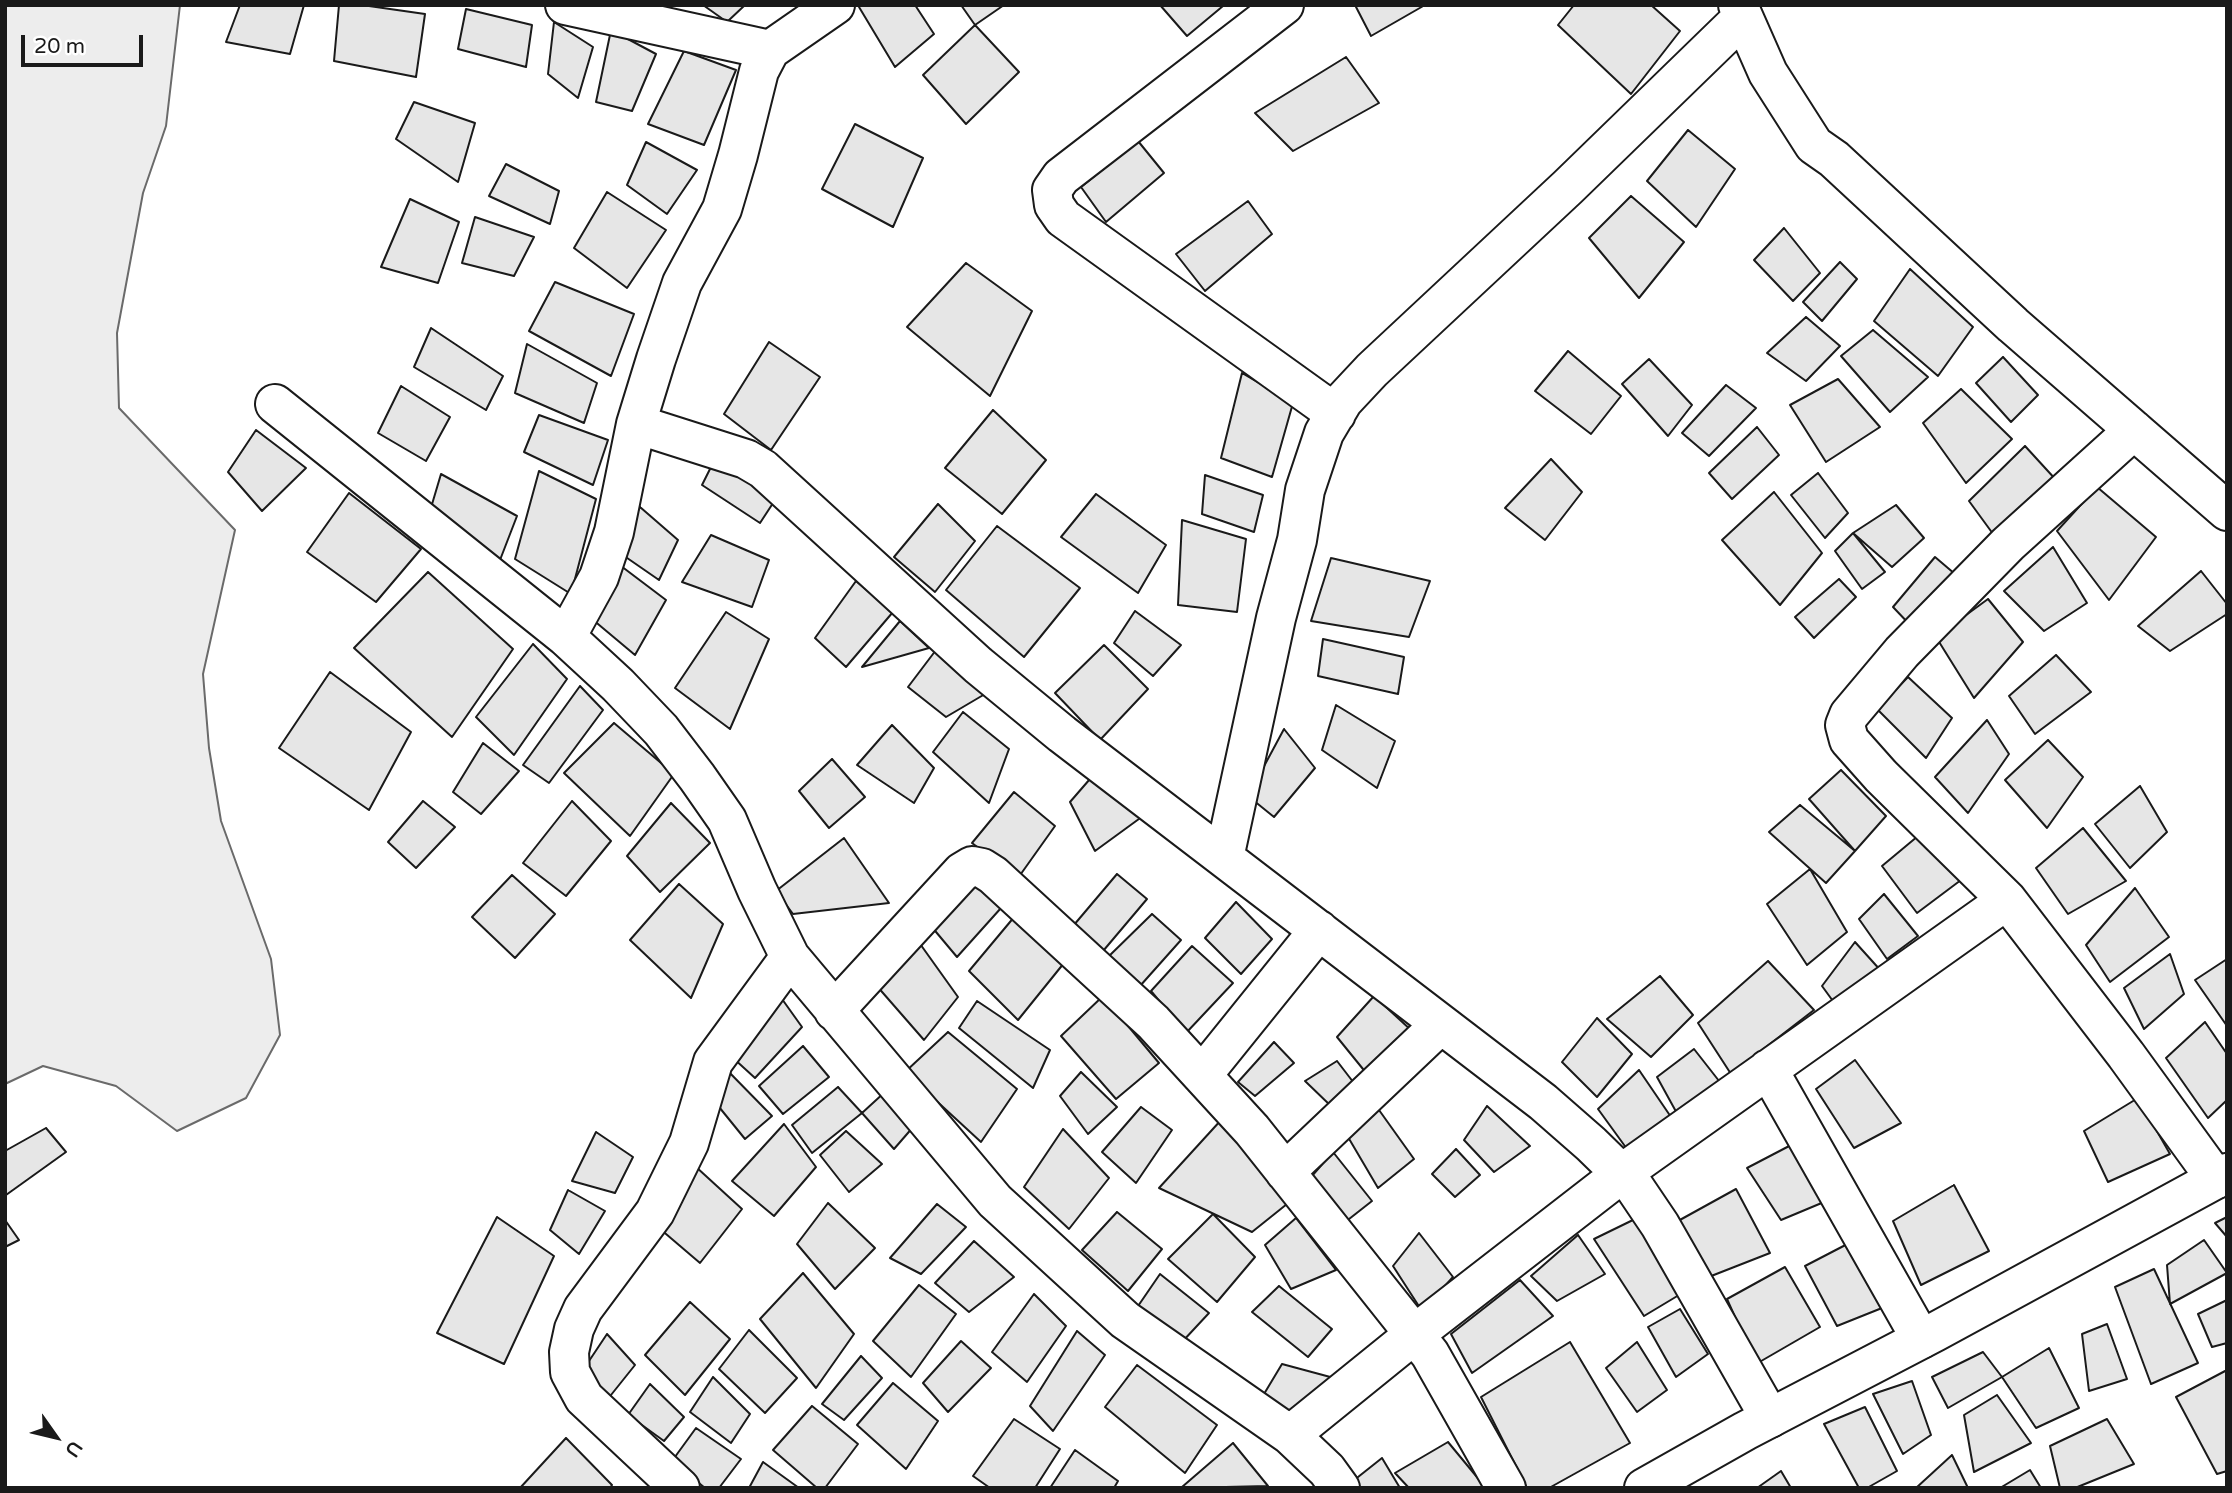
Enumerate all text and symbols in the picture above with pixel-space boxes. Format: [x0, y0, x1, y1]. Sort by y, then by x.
scale bar [24, 21, 147, 65]
text: 20 m [34, 34, 85, 59]
north arrow [21, 1402, 91, 1472]
text: U [60, 1437, 87, 1461]

